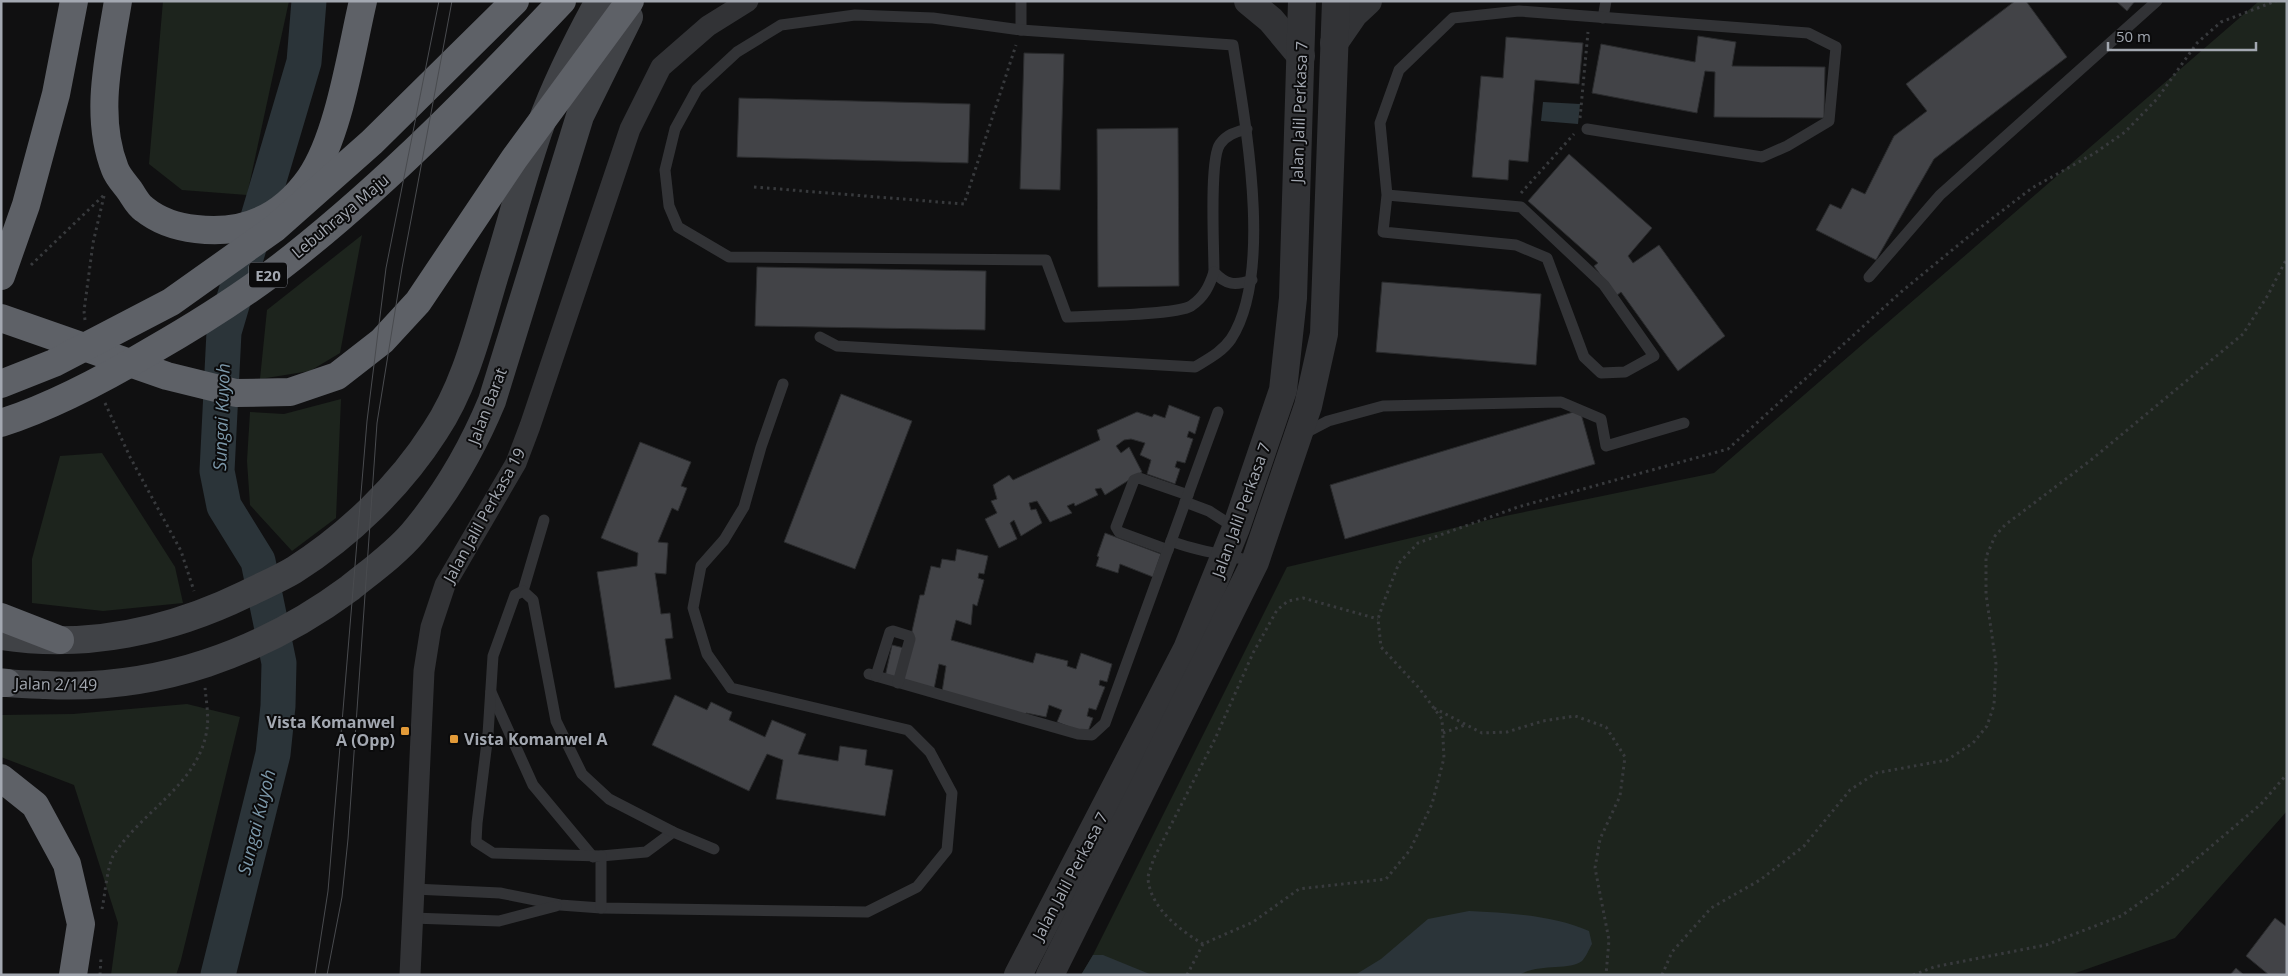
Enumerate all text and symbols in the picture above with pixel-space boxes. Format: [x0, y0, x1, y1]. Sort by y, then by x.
scale bar [2108, 20, 2256, 52]
text: 50 m [2116, 26, 2151, 46]
street label: Jalan Jalil Perkasa 7 [1285, 41, 1312, 185]
street label: Lebuhraya Maju [287, 169, 393, 263]
road number: E20 [249, 262, 287, 288]
water label: Sungai Kuyoh [207, 363, 235, 471]
street label: Jalan Barat [462, 364, 512, 449]
street label: Jalan Jalil Perkasa 7 [1206, 440, 1276, 582]
street label: Jalan Jalil Perkasa 19 [437, 444, 530, 588]
street label: Jalan 2/149 [13, 672, 97, 696]
place label: Vista Komanwel A (Opp) [267, 711, 395, 751]
marker: Vista Komanwel A (Opp) [399, 725, 411, 737]
place label: Vista Komanwel A [464, 728, 609, 750]
marker: Vista Komanwel A [448, 733, 460, 745]
water label: Sungai Kuyoh [231, 767, 281, 877]
street label: Jalan Jalil Perkasa 7 [1026, 808, 1113, 946]

